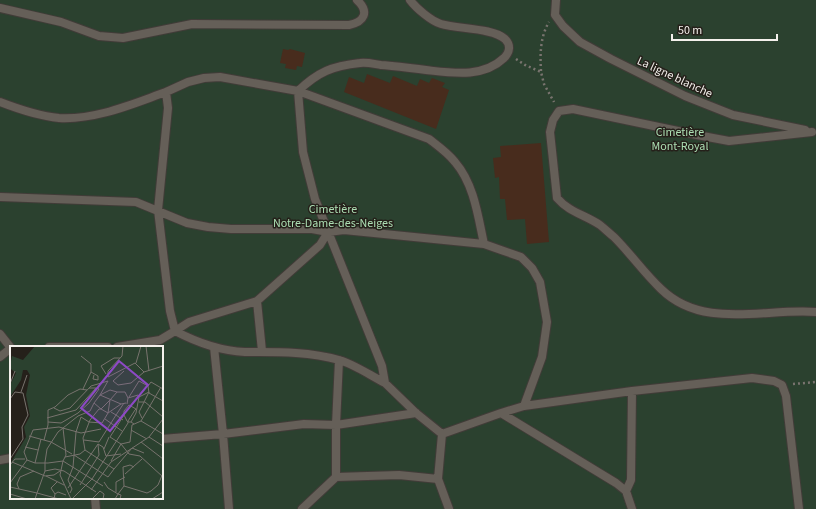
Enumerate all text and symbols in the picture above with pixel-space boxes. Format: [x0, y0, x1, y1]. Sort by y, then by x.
scale bar [672, 16, 777, 42]
text: 50 m [678, 22, 702, 39]
street label: La ligne blanche [634, 53, 715, 102]
park label: Cimetière Mont-Royal [652, 124, 708, 155]
park label: Cimetière Notre-Dame-des-Neiges [273, 201, 393, 232]
inset map [10, 346, 163, 499]

